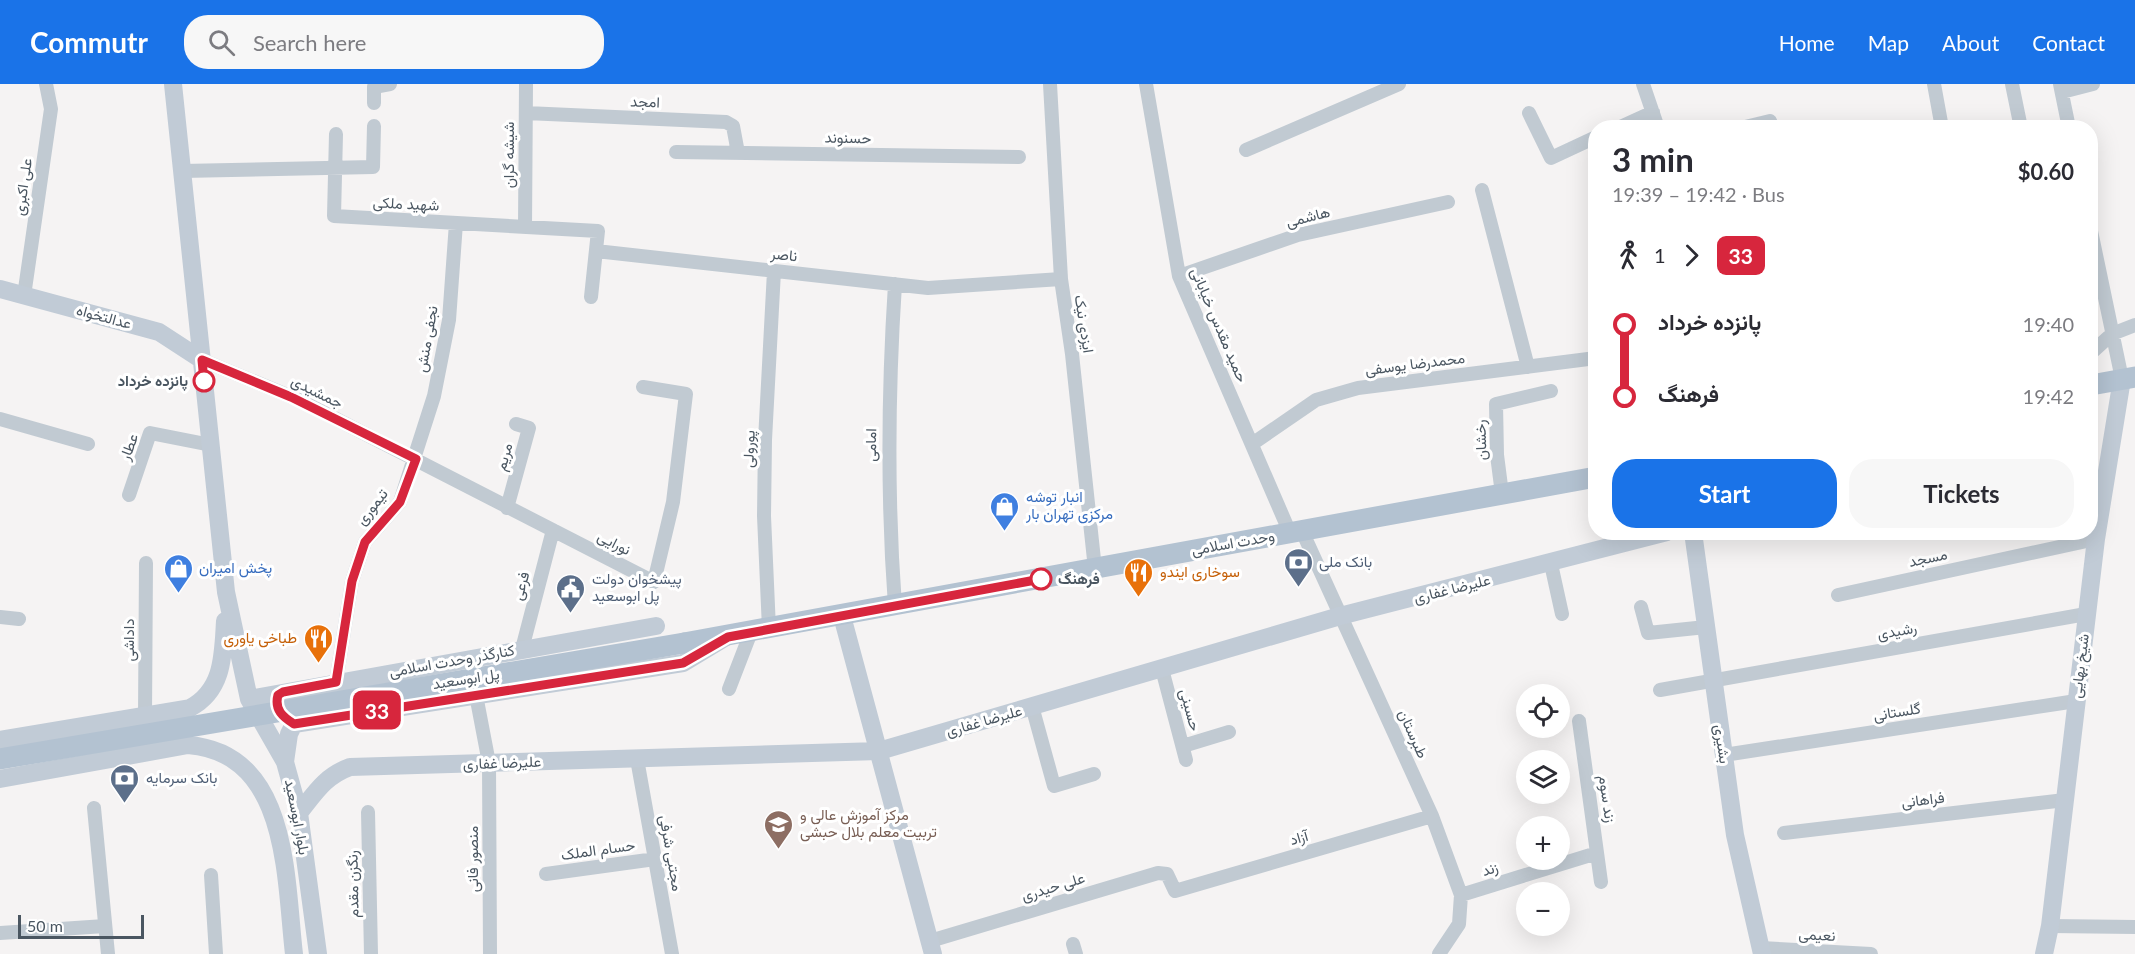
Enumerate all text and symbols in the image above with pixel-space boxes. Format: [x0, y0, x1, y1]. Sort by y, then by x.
search box [184, 15, 604, 69]
text: Commutr [30, 25, 148, 59]
icon: search [205, 26, 238, 59]
text: Search here [253, 29, 366, 56]
text: Home [1779, 30, 1835, 55]
text: Map [1868, 30, 1909, 55]
text: About [1942, 30, 1999, 55]
text: Contact [2032, 30, 2105, 55]
street label: امجد [630, 91, 660, 112]
street label: شیشه گران [499, 122, 518, 188]
street label: حسنوند [824, 128, 872, 147]
text: 3 min [1612, 139, 1694, 179]
street label: علی اکبری [9, 157, 37, 217]
text: $0.60 [2018, 158, 2074, 185]
text: 19:39 – 19:42 · Bus [1612, 182, 1785, 206]
street label: شهید ملکی [372, 192, 440, 216]
street label: هاشمی [1284, 202, 1332, 232]
icon: walk [1612, 239, 1645, 272]
icon: forward [1675, 239, 1708, 272]
text: 1 [1654, 243, 1666, 267]
text: 33 [1729, 243, 1753, 268]
street label: ناصر [769, 244, 798, 265]
street label: حمید مقدس خیابانی [1186, 265, 1252, 385]
street label: ایزدی نیک [1070, 293, 1098, 355]
street label: عدالتخواه [74, 300, 134, 333]
street label: نجفی منش [411, 304, 443, 374]
text: پانزده خرداد [1658, 308, 1761, 335]
text: 19:40 [2023, 312, 2074, 336]
street label: محمدرضا یوسفی [1364, 348, 1466, 380]
marker: پانزده خرداد [193, 370, 215, 392]
place label: پانزده خرداد [118, 371, 188, 391]
street label: جمشیدی [288, 371, 346, 413]
text: فرهنگ [1658, 380, 1719, 407]
text: 19:42 [2023, 384, 2074, 408]
street label: رخشان [1470, 419, 1491, 461]
street label: امامی [861, 428, 881, 462]
street label: پورولی [738, 430, 760, 468]
street label: عطار [115, 431, 142, 464]
street label: مریم [491, 441, 517, 473]
button: Start [1612, 459, 1837, 528]
button: Tickets [1849, 459, 2074, 528]
street label: تیموری [351, 484, 393, 529]
place label: انبار توشه مرکزی تهران بار [1025, 487, 1113, 524]
shop icon: انبار توشه مرکزی تهران بار [989, 490, 1021, 532]
street label: نورایی [594, 526, 634, 560]
street label: وحدت اسلامی [1190, 526, 1276, 560]
street label: مسجد [1907, 544, 1949, 571]
bank icon: بانک ملی [1282, 546, 1314, 588]
shop icon: پخش امیران [162, 552, 194, 594]
place label: بانک ملی [1319, 552, 1372, 572]
restaurant icon: سوخاری ایندو [1123, 556, 1155, 598]
place label: پخش امیران [199, 558, 272, 578]
place label: سوخاری ایندو [1160, 562, 1240, 582]
marker: فرهنگ [1030, 568, 1052, 590]
street label: فرعی [508, 569, 534, 603]
place label: پیشخوان دولت پل ابوسعید [592, 569, 682, 606]
place label: فرهنگ [1058, 569, 1100, 588]
street label: علیرضا غفاری [1412, 570, 1493, 608]
public building icon: پیشخوان دولت پل ابوسعید [555, 572, 587, 614]
street label: رشیدی [1876, 618, 1918, 644]
street label: داداشی [119, 619, 139, 661]
restaurant icon: طباخی یاوری [302, 622, 334, 664]
place label: طباخی یاوری [223, 628, 297, 648]
street label: شیخ بهایی [2066, 633, 2095, 699]
street label: کنارگذر وحدت اسلامی [388, 640, 517, 682]
street label: پل ابوسعید [431, 664, 501, 694]
map controls [1516, 684, 1570, 936]
button: locate [1516, 684, 1570, 738]
street label: حسینی [1175, 687, 1205, 733]
line badge: 33 [350, 690, 404, 730]
text: 33 [365, 698, 389, 723]
street label: گلستانی [1872, 698, 1922, 726]
street label: علیرضا غفاری [944, 701, 1025, 741]
street label: طبرستان [1394, 707, 1433, 761]
street label: بشیری [1709, 723, 1735, 765]
button: layers [1516, 750, 1570, 804]
street label: علیرضا غفاری [462, 752, 542, 774]
bank icon: بانک سرمایه [109, 762, 141, 804]
place label: بانک سرمایه [146, 768, 217, 787]
street label: زند سوم [1594, 774, 1620, 824]
street label: بلوار ابوسعید [281, 777, 314, 856]
street label: فراهانی [1900, 787, 1946, 813]
place label: مرکز آموزش عالی و تربیت معلم بلال حبشی [800, 805, 937, 842]
school or university icon: مرکز آموزش عالی و تربیت معلم بلال حبشی [763, 808, 795, 850]
street label: مجتبی شرفی [654, 813, 688, 893]
button: + [1516, 816, 1570, 870]
street label: آزاد [1287, 825, 1312, 849]
street label: منصور فانی [463, 826, 483, 892]
street label: حسام الملک [560, 835, 636, 865]
street label: رنگزن مقدم [342, 850, 364, 918]
street label: زند [1479, 857, 1500, 880]
street label: علی حیدری [1019, 868, 1087, 906]
button: − [1516, 882, 1570, 936]
scale bar [18, 912, 144, 940]
text: 50 m [27, 916, 63, 935]
street label: نعیمی [1798, 924, 1836, 946]

